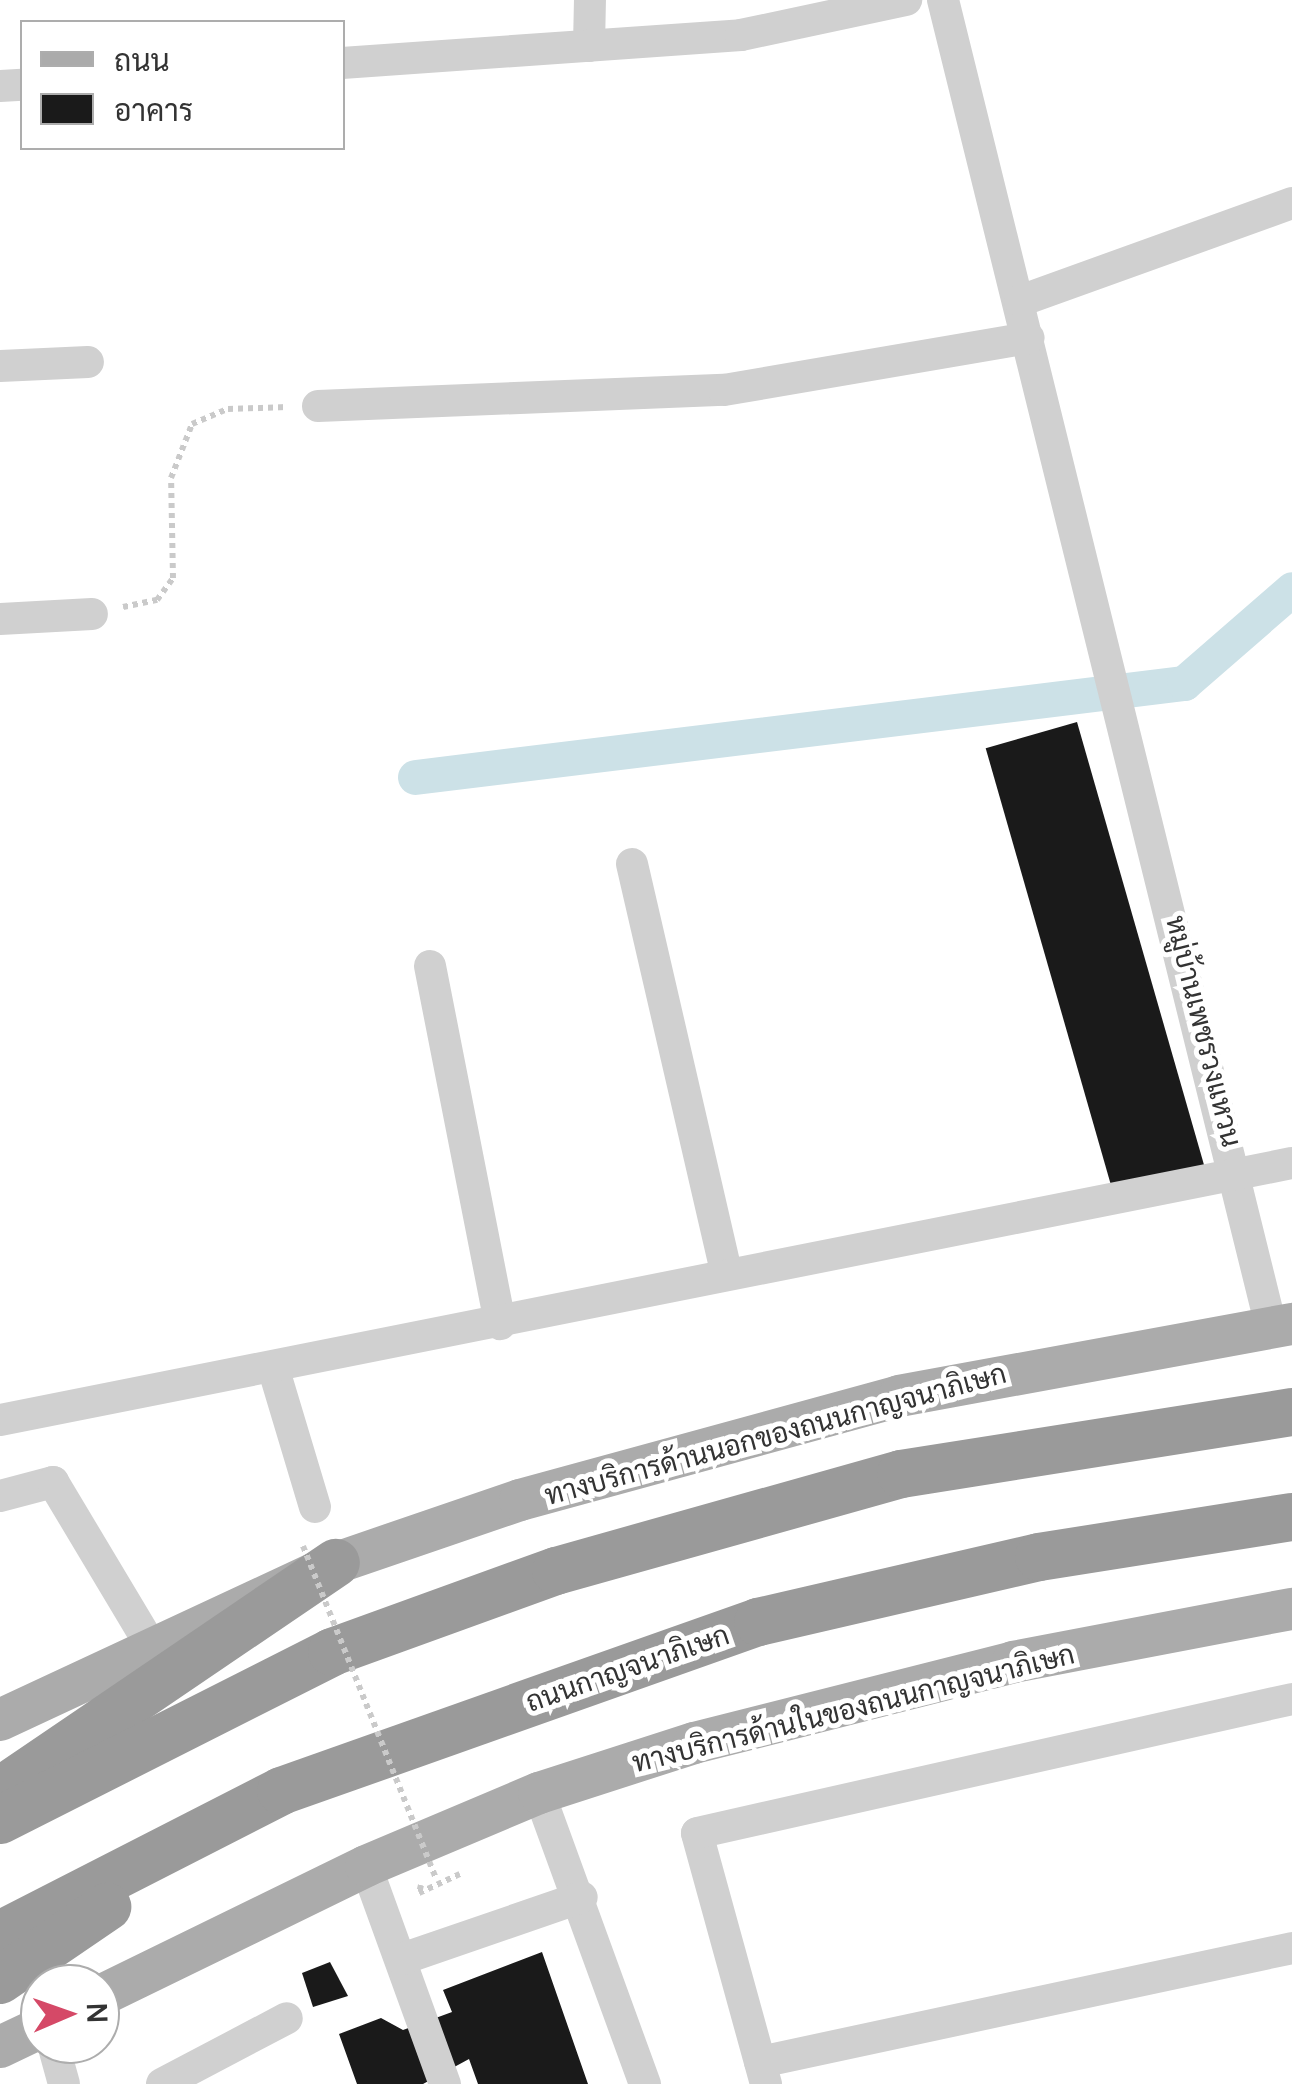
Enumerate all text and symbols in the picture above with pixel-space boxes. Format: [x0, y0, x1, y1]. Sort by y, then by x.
legend [20, 20, 345, 150]
text: ถนน [114, 39, 170, 80]
text: อาคาร [114, 89, 193, 130]
street label: หมู่บ้านเพชรวงแหวน [1160, 912, 1250, 1150]
street label: ทางบริการด้านนอกของถนนกาญจนาภิเษก [540, 1355, 1010, 1511]
street label: ถนนกาญจนาภิเษก [521, 1616, 733, 1718]
street label: ทางบริการด้านในของถนนกาญจนาภิเษก [628, 1636, 1078, 1778]
north arrow [20, 1964, 120, 2064]
text: N [79, 2002, 117, 2024]

